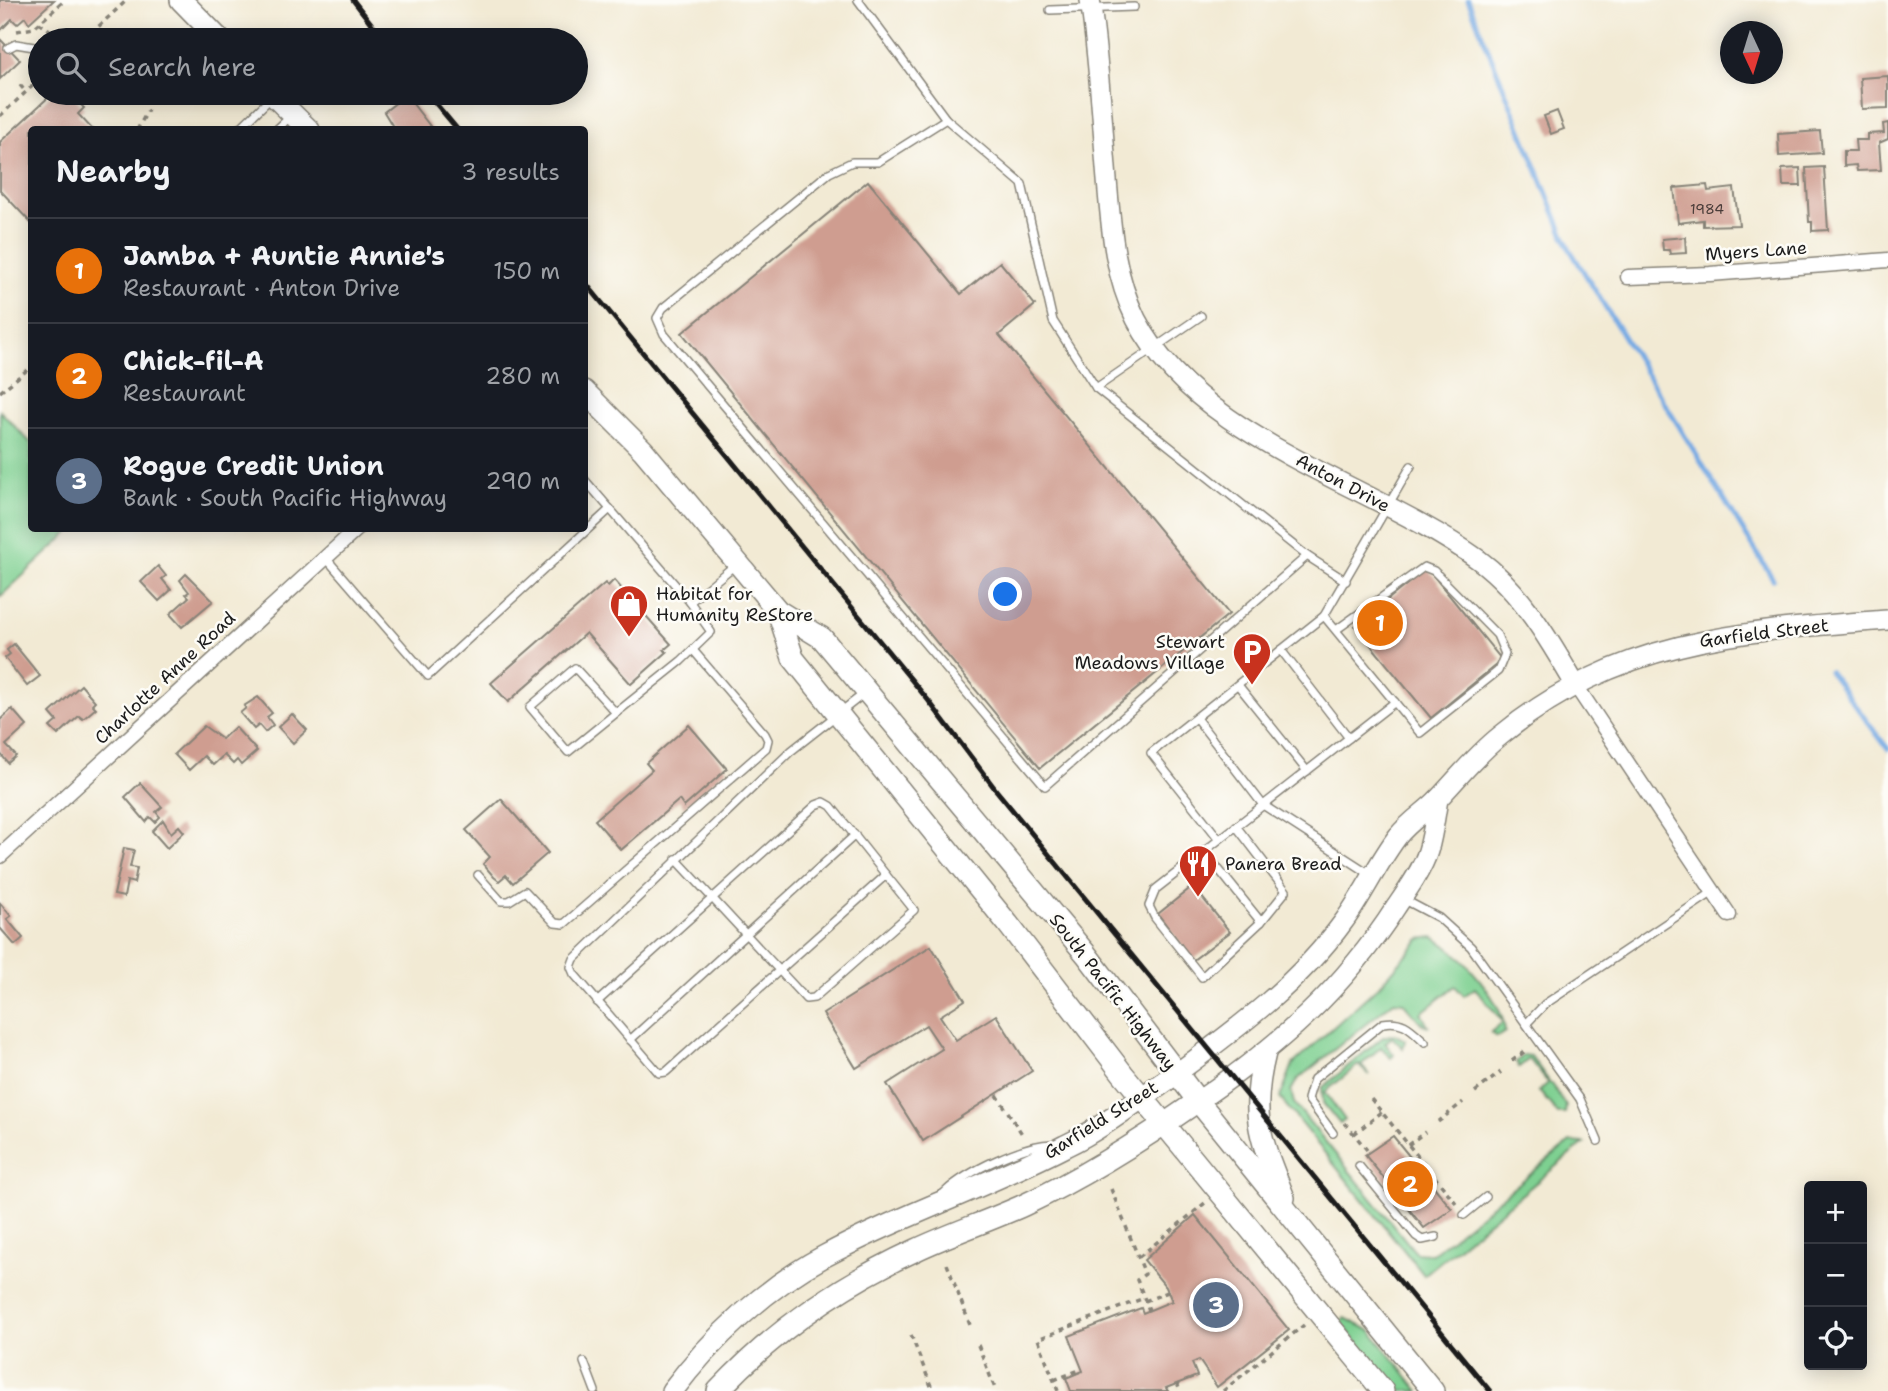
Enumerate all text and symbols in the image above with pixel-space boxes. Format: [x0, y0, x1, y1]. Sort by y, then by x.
north arrow [1720, 21, 1783, 84]
search box [28, 28, 588, 105]
icon: search [52, 48, 90, 86]
text: Search here [108, 49, 257, 84]
text: Nearby [56, 151, 171, 192]
text: 3 results [461, 157, 560, 187]
house number: 1984 [1690, 200, 1724, 218]
street label: Myers Lane [1704, 235, 1808, 267]
text: Jamba + Auntie Annie's [123, 238, 445, 273]
text: 1 [74, 256, 84, 286]
text: 150 m [493, 256, 560, 286]
text: Restaurant · Anton Drive [123, 273, 400, 303]
text: Chick-fil-A [123, 343, 264, 378]
text: 2 [71, 361, 87, 391]
text: 280 m [485, 361, 560, 391]
text: Restaurant [123, 378, 246, 408]
text: Rogue Credit Union [123, 448, 384, 483]
street label: Anton Drive [1292, 448, 1394, 518]
text: 3 [71, 466, 87, 496]
text: 290 m [486, 466, 560, 496]
text: Bank · South Pacific Highway [123, 483, 447, 513]
your location [988, 577, 1022, 611]
place label: Habitat for Humanity ReStore [656, 582, 813, 627]
shop icon: Habitat for Humanity ReStore [608, 583, 650, 638]
pin: 1 [1357, 597, 1403, 649]
street label: Charlotte Anne Road [89, 606, 241, 750]
street label: Garfield Street [1698, 613, 1830, 653]
place label: Stewart Meadows Village [1074, 630, 1225, 675]
parking icon: Stewart Meadows Village [1231, 631, 1273, 686]
restaurant icon: Panera Bread [1177, 843, 1219, 898]
place label: Panera Bread [1225, 852, 1342, 876]
street label: South Pacific Highway [1044, 908, 1182, 1076]
street label: Garfield Street [1040, 1075, 1163, 1165]
pin: 2 [1387, 1158, 1433, 1210]
map controls [1804, 1181, 1867, 1370]
button: + [1804, 1181, 1867, 1244]
button: − [1804, 1244, 1867, 1307]
pin: 3 [1193, 1279, 1239, 1331]
button: locate [1804, 1307, 1867, 1370]

